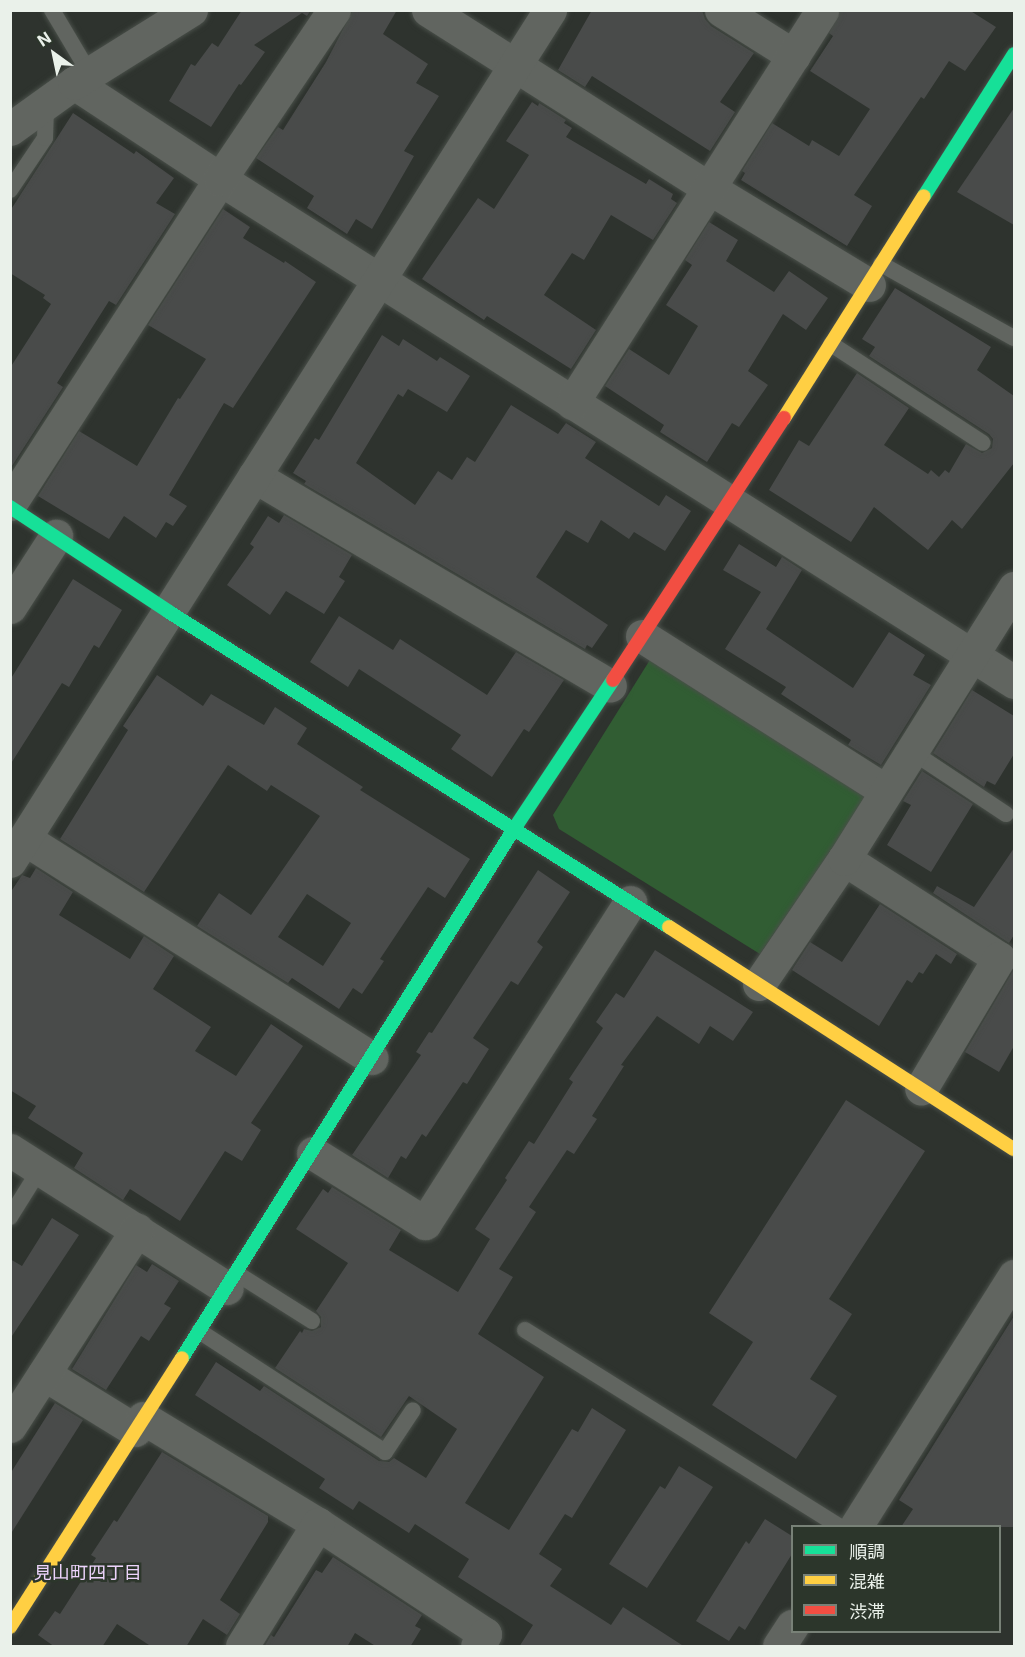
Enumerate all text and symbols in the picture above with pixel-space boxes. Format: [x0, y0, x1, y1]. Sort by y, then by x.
north arrow [24, 24, 84, 84]
text: N [34, 27, 55, 51]
legend [791, 1525, 1001, 1633]
text: 順調 [849, 1541, 885, 1562]
district label: 見山町四丁目 [34, 1562, 142, 1584]
text: 混雑 [849, 1571, 885, 1592]
text: 渋滞 [849, 1601, 885, 1622]

